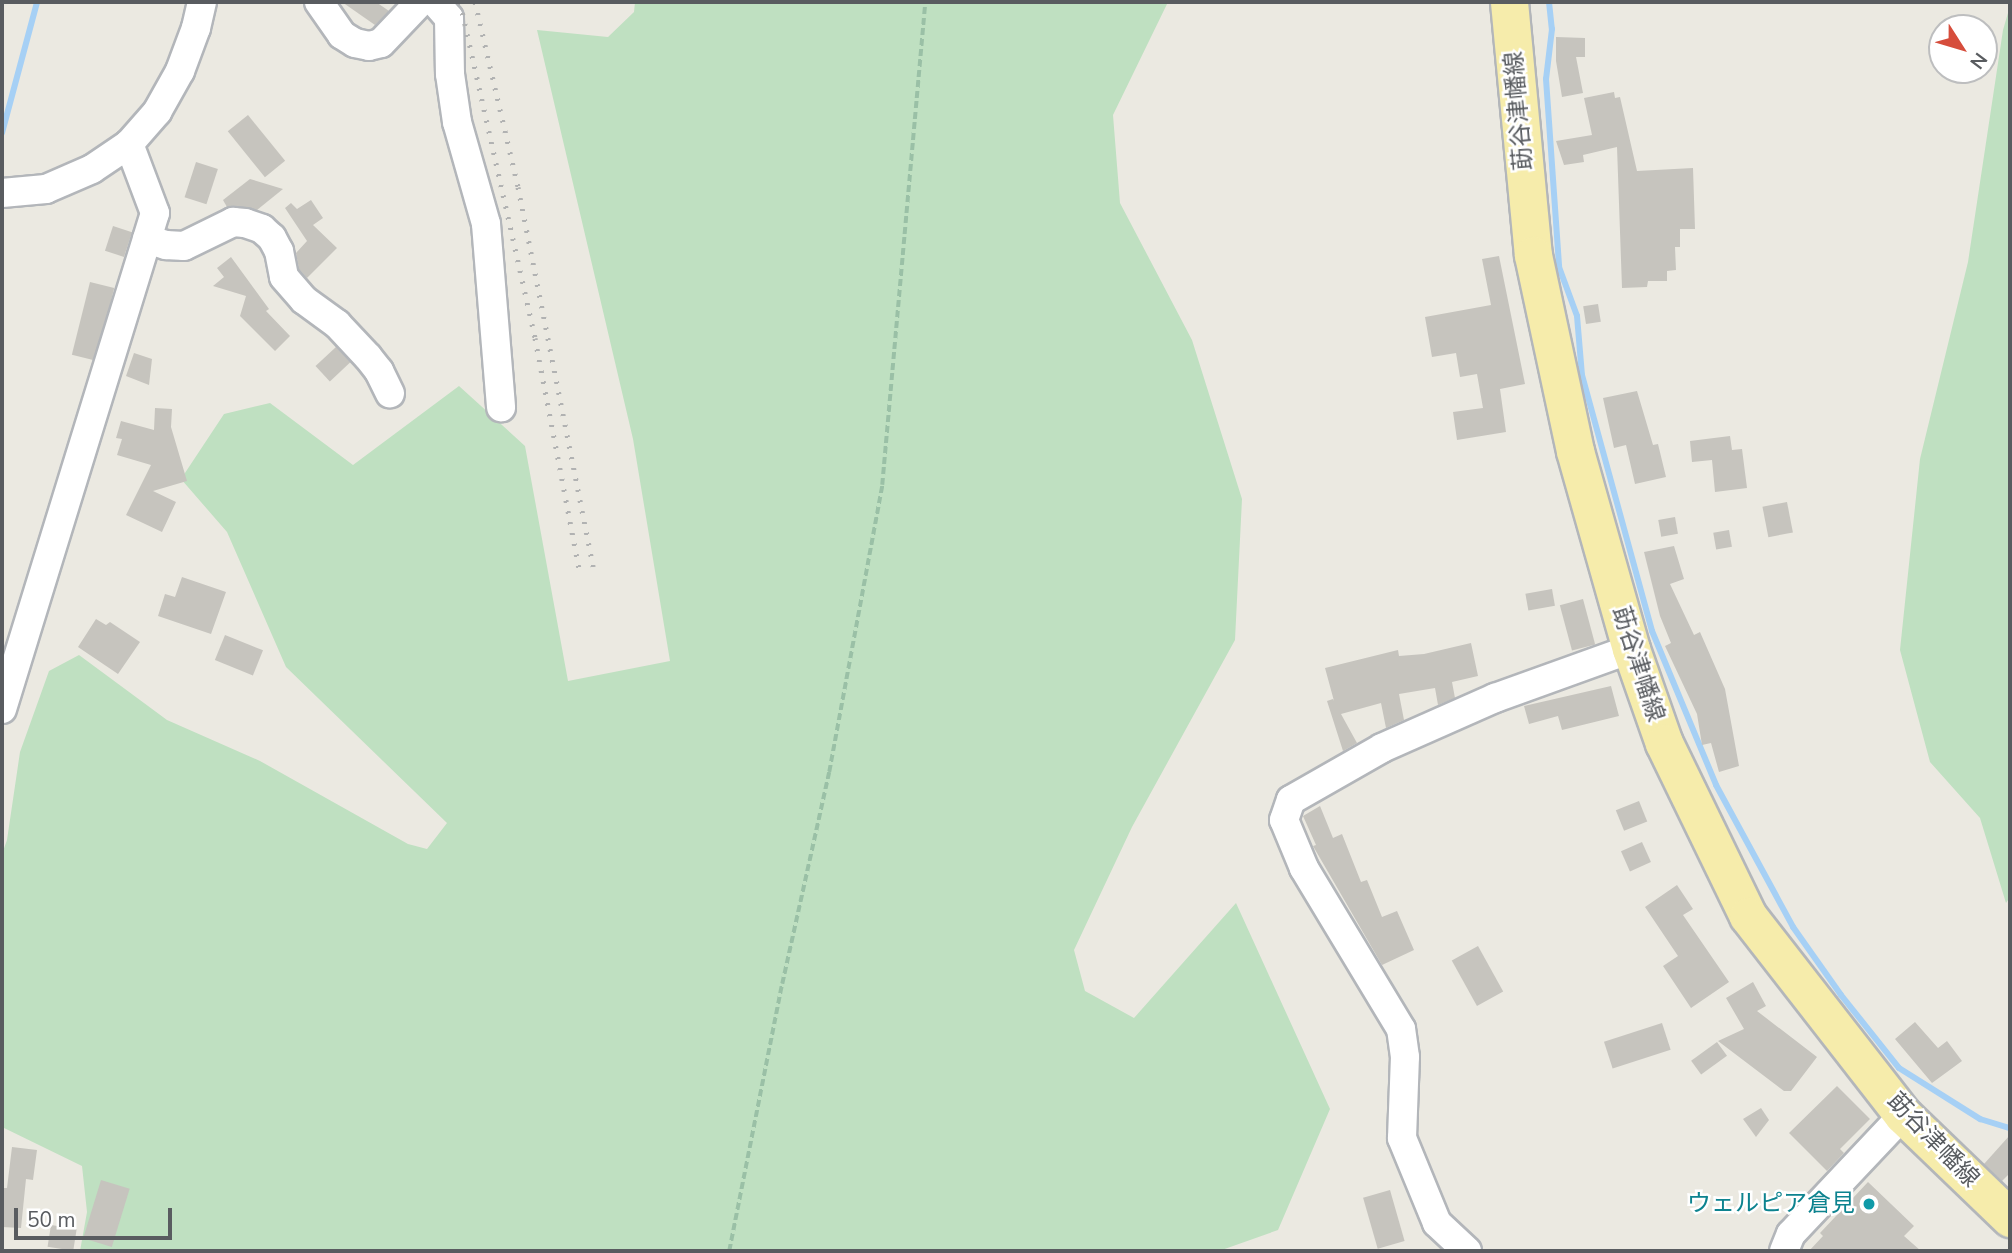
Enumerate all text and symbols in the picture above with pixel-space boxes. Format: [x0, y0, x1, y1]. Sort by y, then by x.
north arrow [1928, 14, 1998, 84]
text: N [1964, 47, 1993, 74]
street label: 莇谷津幡線 [1499, 50, 1539, 172]
street label: 莇谷津幡線 [1606, 602, 1670, 726]
street label: 莇谷津幡線 [1881, 1087, 1985, 1193]
place label: ウェルピア倉見 [1687, 1190, 1855, 1218]
scale bar [18, 1194, 175, 1238]
marker: ウェルピア倉見 [1861, 1196, 1877, 1212]
text: 50 m [27, 1206, 76, 1234]

